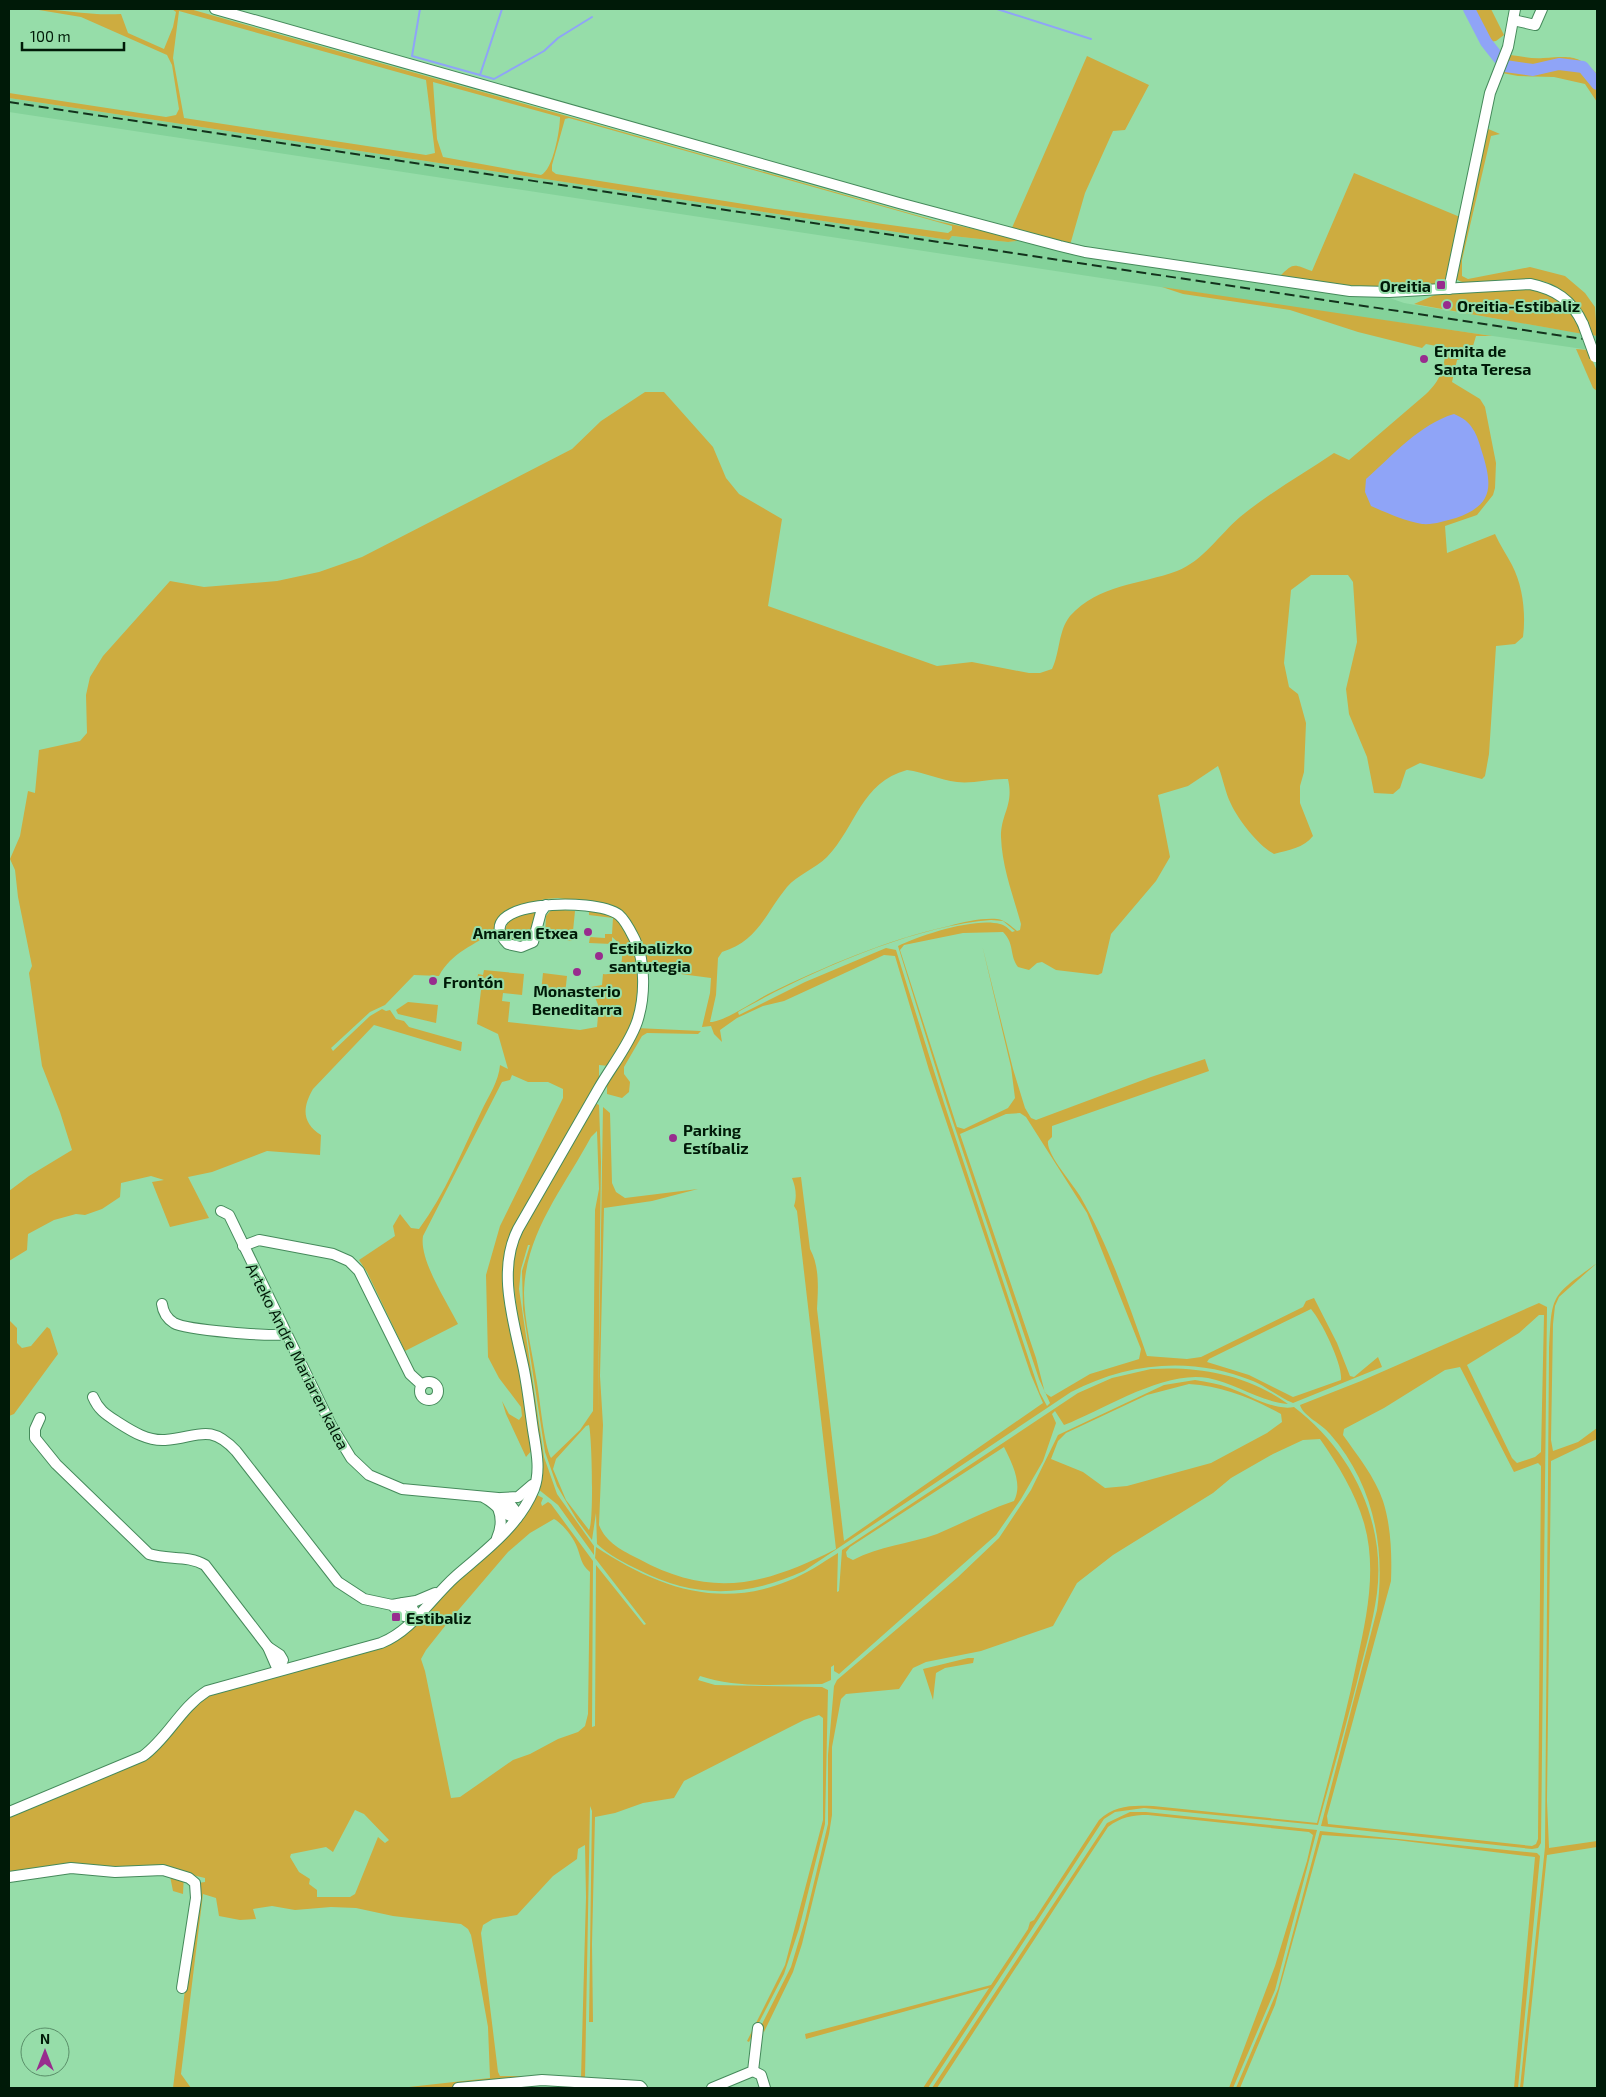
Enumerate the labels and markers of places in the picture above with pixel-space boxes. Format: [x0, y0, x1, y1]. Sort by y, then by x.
place label: Oreitia [1380, 276, 1431, 295]
marker: Oreitia [1435, 279, 1447, 291]
place label: Oreitia-Estibaliz [1457, 296, 1580, 315]
marker: Oreitia-Estibaliz [1441, 299, 1453, 311]
place label: Ermita de Santa Teresa [1434, 341, 1531, 378]
marker: Ermita de Santa Teresa [1418, 353, 1430, 365]
place label: Amaren Etxea [473, 923, 578, 942]
marker: Amaren Etxea [582, 926, 594, 938]
place label: Estibalizko santutegia [609, 938, 693, 975]
marker: Estibalizko santutegia [593, 950, 605, 962]
marker: Monasterio Beneditarra [571, 966, 583, 978]
place label: Frontón [443, 972, 503, 991]
marker: Frontón [427, 975, 439, 987]
place label: Monasterio Beneditarra [532, 981, 622, 1018]
place label: Parking Estíbaliz [683, 1120, 749, 1157]
marker: Parking Estíbaliz [667, 1132, 679, 1144]
place label: Estibaliz [406, 1608, 471, 1627]
marker: Estibaliz [390, 1611, 402, 1623]

